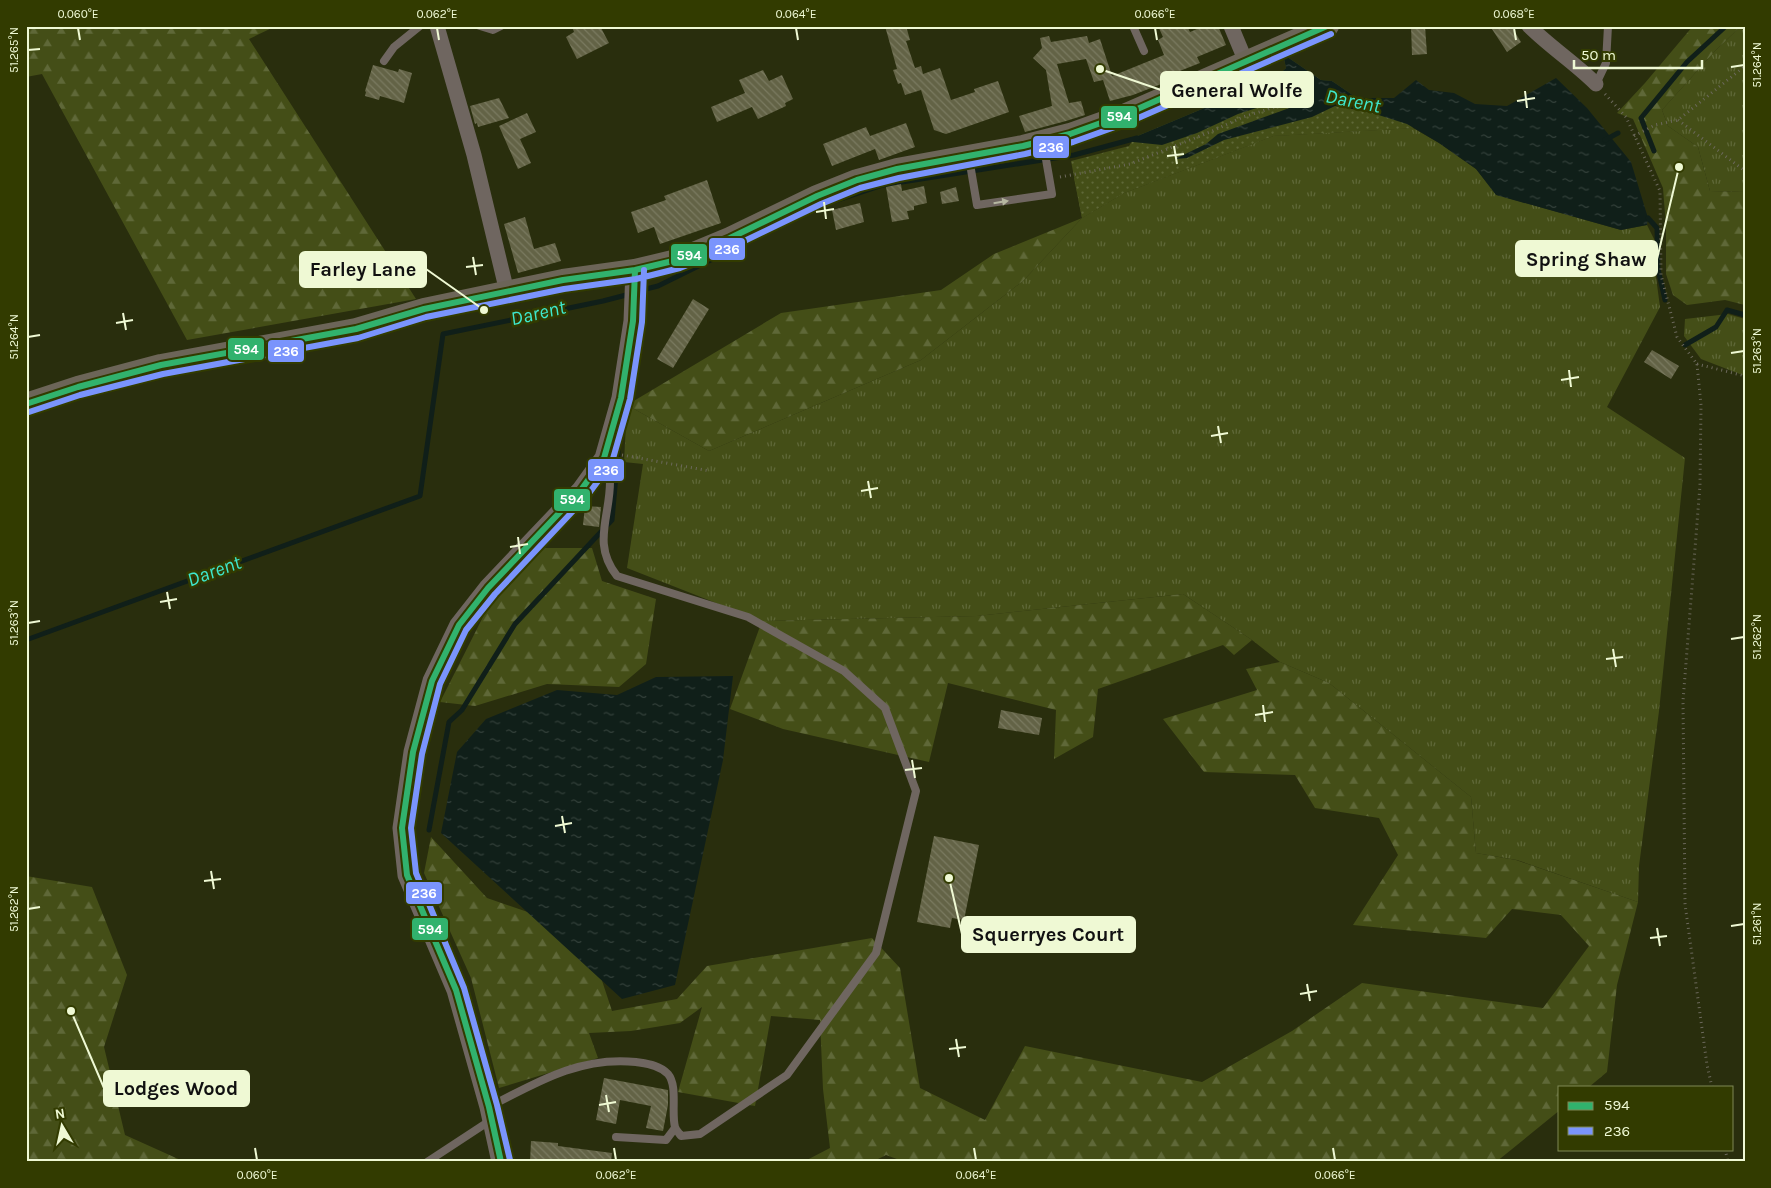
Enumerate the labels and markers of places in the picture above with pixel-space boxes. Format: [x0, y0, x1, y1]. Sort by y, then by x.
callout: General Wolfe [1161, 72, 1313, 107]
callout: Spring Shaw [1516, 241, 1657, 276]
callout: Farley Lane [300, 252, 426, 287]
callout: Squerryes Court [962, 917, 1135, 952]
callout: Lodges Wood [104, 1071, 249, 1106]

